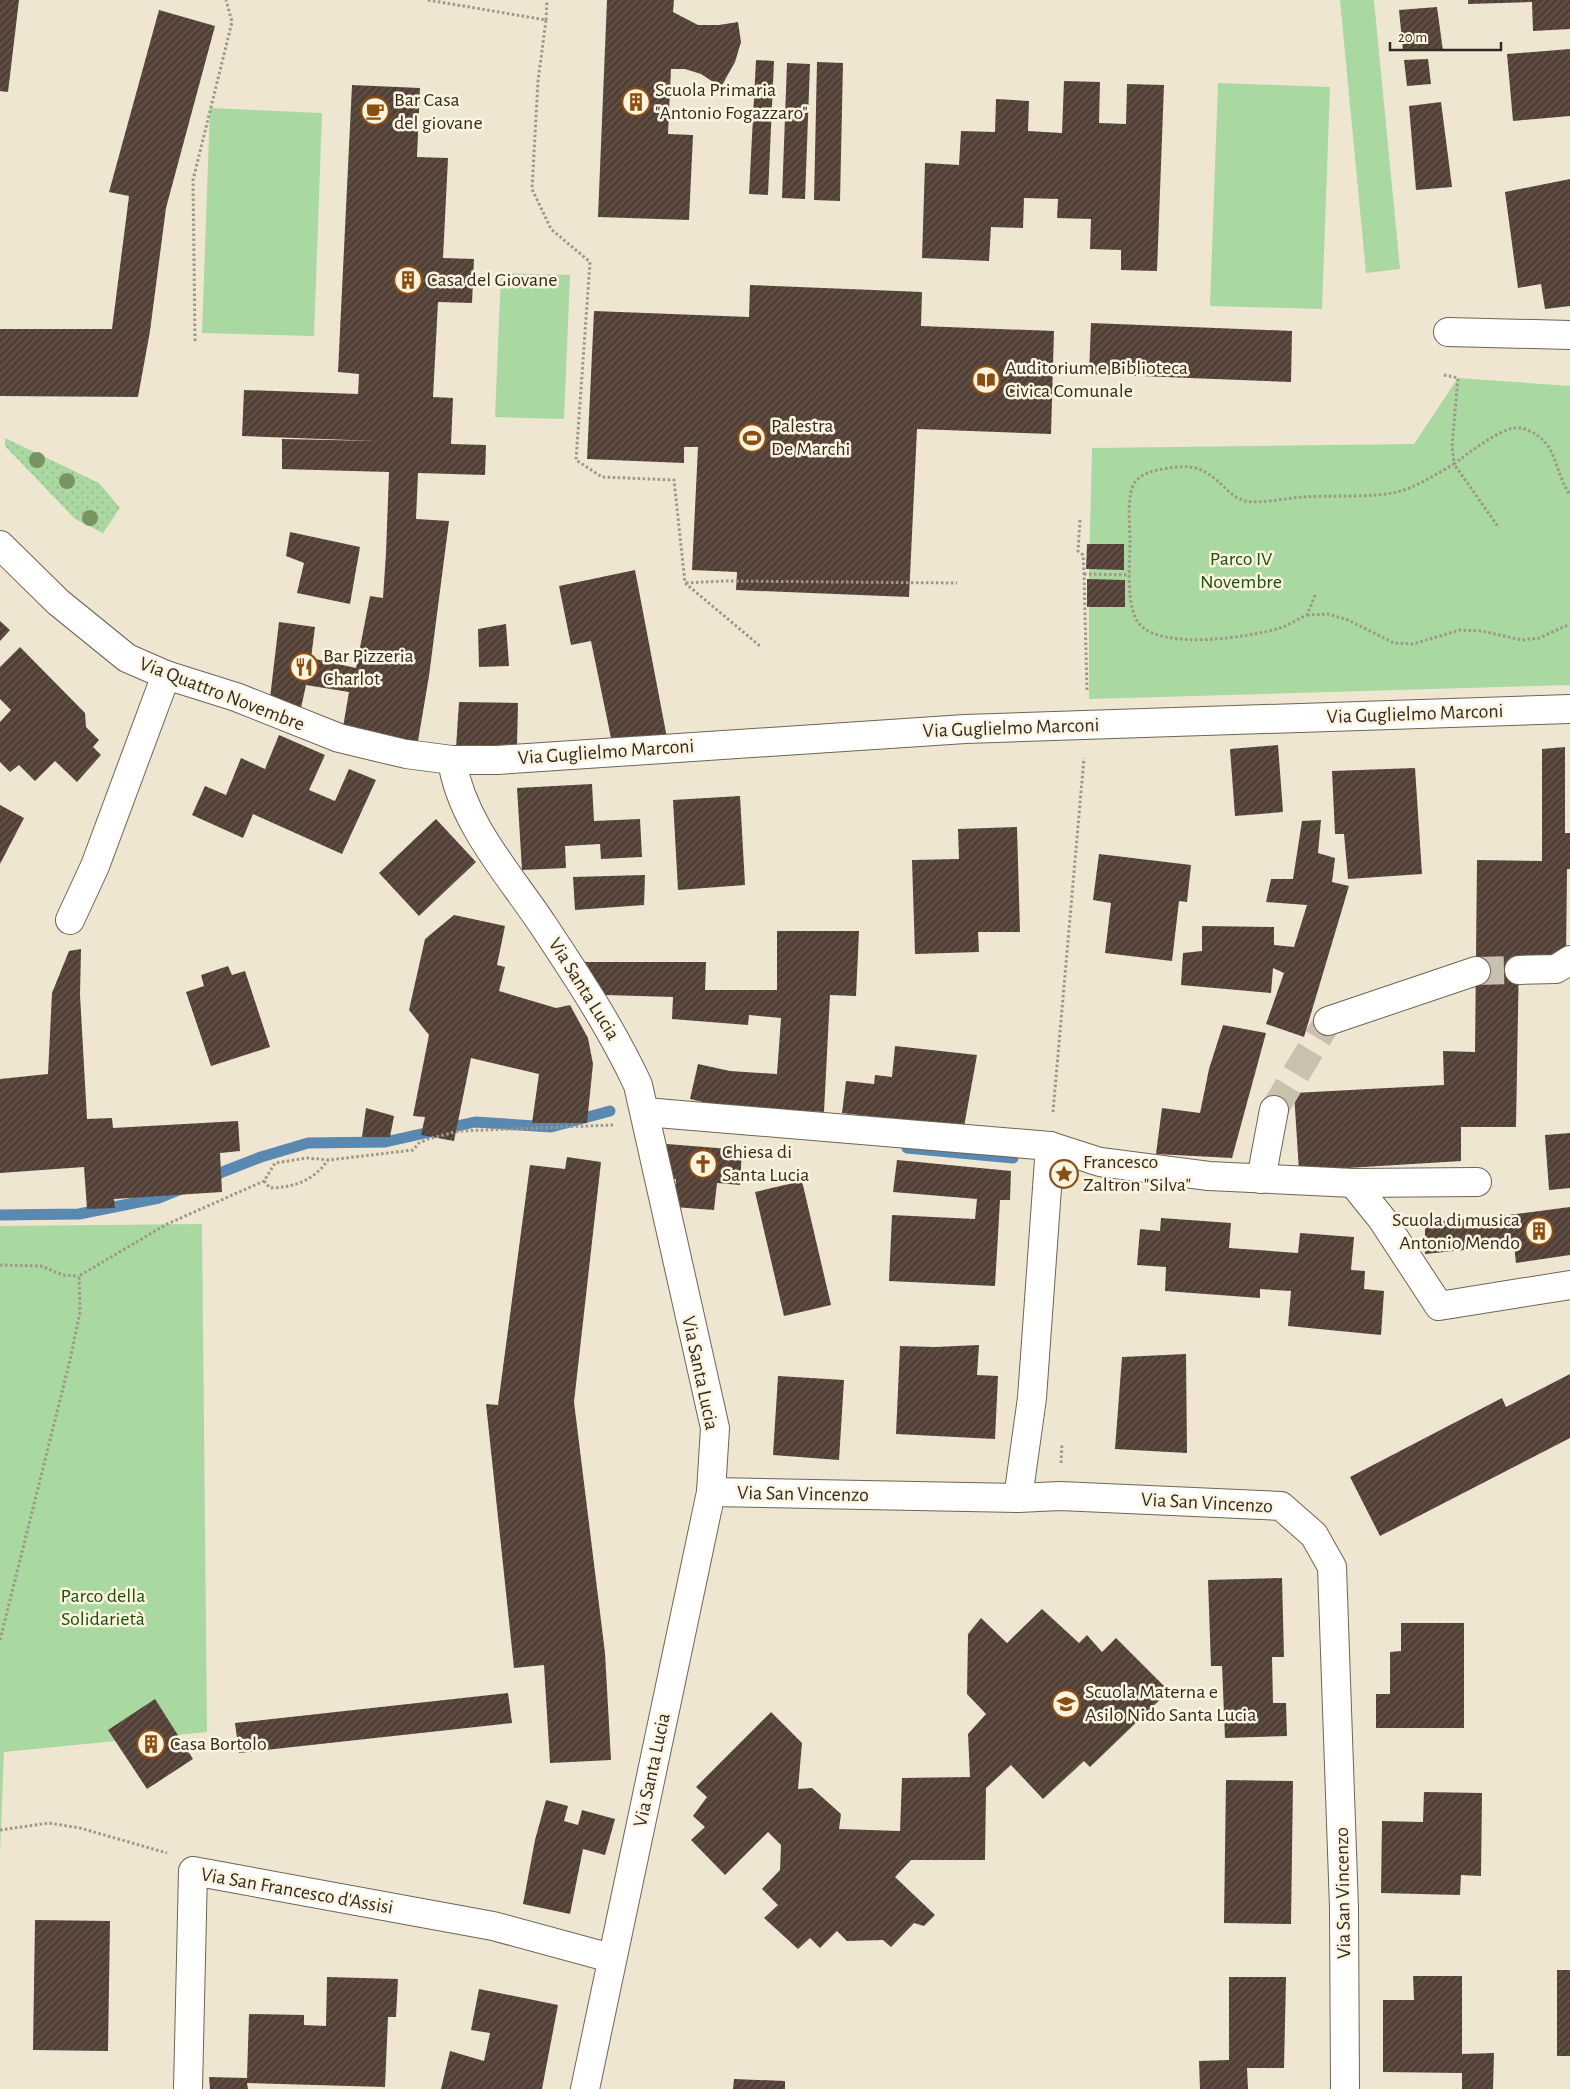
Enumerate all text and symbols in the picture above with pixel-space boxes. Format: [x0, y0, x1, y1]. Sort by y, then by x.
scale bar [1390, 20, 1501, 52]
text: 20 m [1398, 30, 1427, 45]
place label: Scuola Primaria "Antonio Fogazzaro" [655, 80, 808, 123]
building icon: Scuola Primaria "Antonio Fogazzaro" [621, 87, 651, 117]
place label: Bar Casa del giovane [394, 90, 483, 133]
cafe icon: Bar Casa del giovane [360, 96, 390, 126]
building icon: Casa del Giovane [393, 265, 423, 295]
place label: Casa del Giovane [427, 270, 558, 290]
place label: Auditorium e Biblioteca Civica Comunale [1005, 358, 1188, 401]
library icon: Auditorium e Biblioteca Civica Comunale [971, 365, 1001, 395]
place label: Palestra De Marchi [771, 416, 850, 459]
sports icon: Palestra De Marchi [737, 423, 767, 453]
park label: Parco IV Novembre [1200, 549, 1282, 592]
place label: Bar Pizzeria Charlot [323, 646, 414, 689]
restaurant icon: Bar Pizzeria Charlot [289, 652, 319, 682]
street label: Via Quattro Novembre [137, 653, 307, 735]
street label: Via Guglielmo Marconi [1326, 701, 1504, 727]
street label: Via Guglielmo Marconi [922, 715, 1100, 741]
street label: Via Guglielmo Marconi [517, 736, 695, 768]
street label: Via Santa Lucia [545, 934, 623, 1044]
place label: Chiesa di Santa Lucia [722, 1142, 810, 1185]
church icon: Chiesa di Santa Lucia [688, 1149, 718, 1179]
place label: Francesco Zaltron "Silva" [1083, 1152, 1191, 1195]
place icon: Francesco Zaltron "Silva" [1049, 1159, 1079, 1189]
place label: Scuola di musica Antonio Mendo [1392, 1210, 1520, 1253]
building icon: Scuola di musica Antonio Mendo [1524, 1216, 1554, 1246]
street label: Via Santa Lucia [678, 1314, 722, 1432]
street label: Via San Vincenzo [737, 1483, 869, 1505]
street label: Via San Vincenzo [1141, 1490, 1273, 1516]
park label: Parco della Solidarietà [61, 1586, 145, 1629]
place label: Scuola Materna e Asilo Nido Santa Lucia [1085, 1682, 1256, 1725]
school or university icon: Scuola Materna e Asilo Nido Santa Lucia [1051, 1689, 1081, 1719]
street label: Via Santa Lucia [630, 1711, 674, 1829]
building icon: Casa Bortolo [136, 1729, 166, 1759]
place label: Casa Bortolo [170, 1734, 267, 1754]
street label: Via San Vincenzo [1332, 1827, 1354, 1959]
street label: Via San Francesco d'Assisi [199, 1864, 395, 1918]

